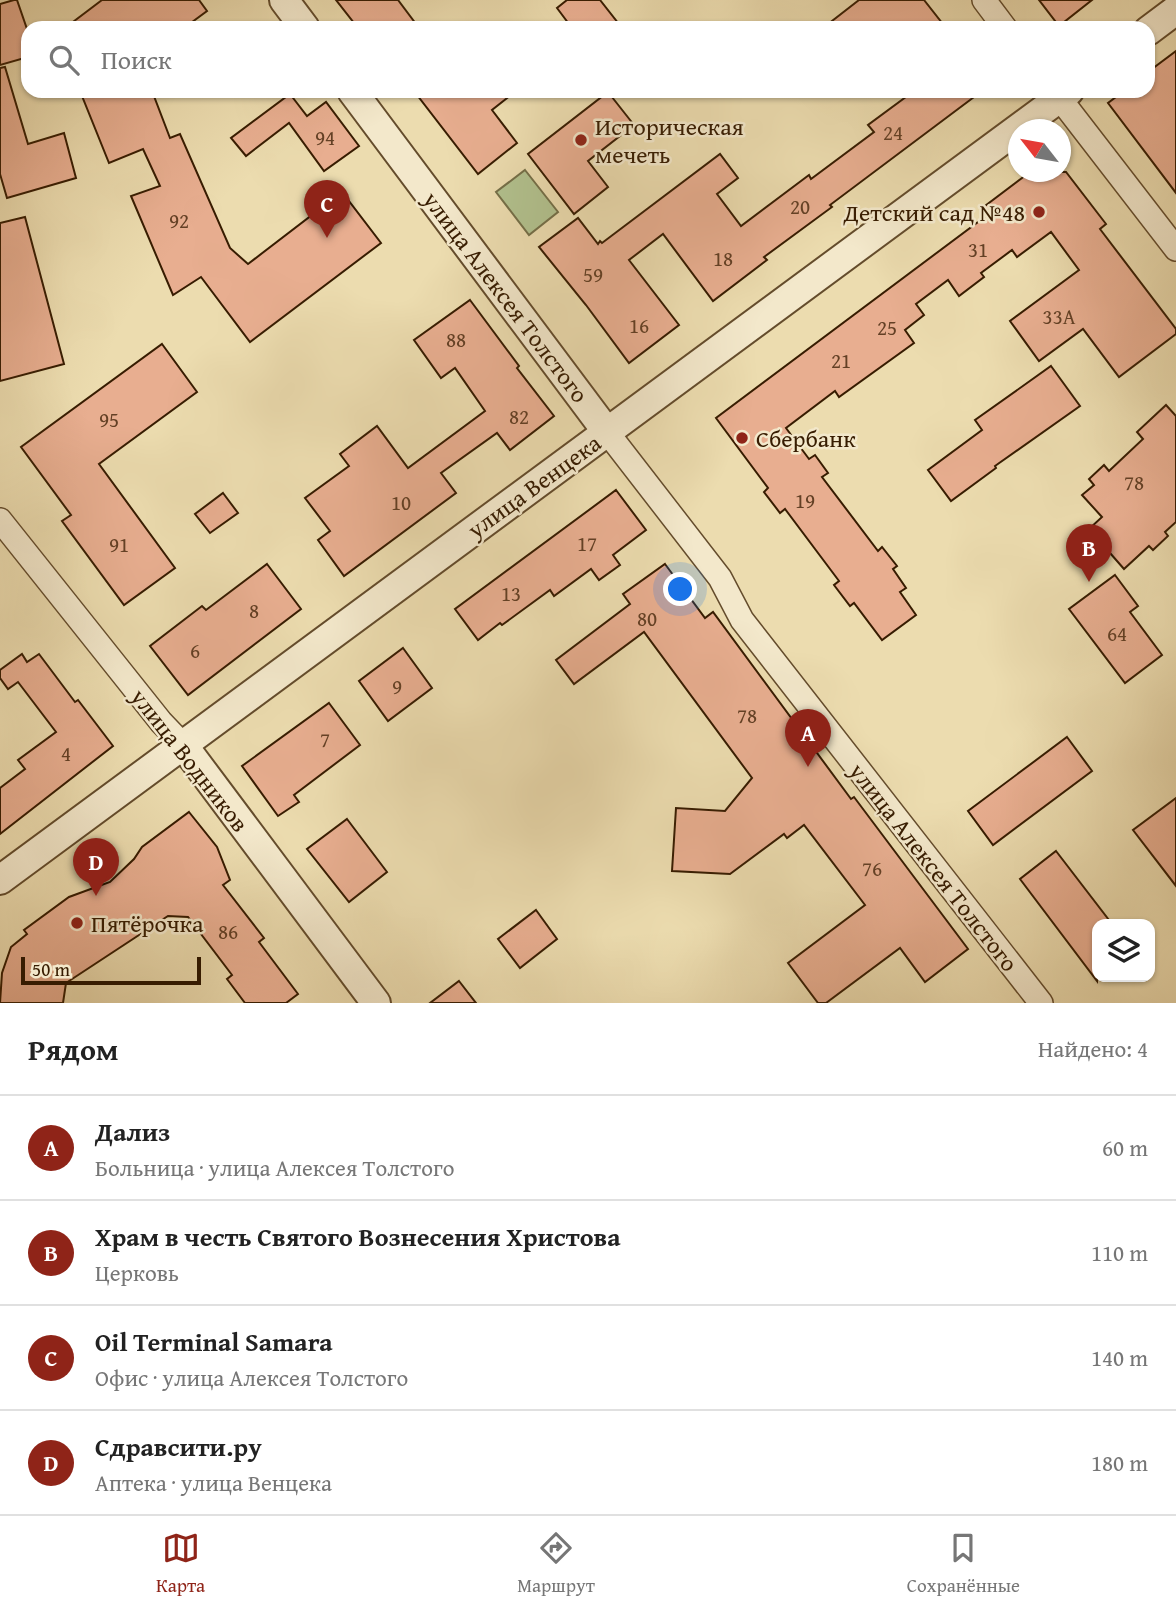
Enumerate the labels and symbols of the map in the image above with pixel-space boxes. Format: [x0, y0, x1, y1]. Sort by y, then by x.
place label: Историческая мечеть [595, 109, 744, 172]
house number: 24 [883, 117, 903, 148]
north arrow [1008, 119, 1071, 182]
house number: 94 [315, 122, 335, 153]
marker: Историческая мечеть [573, 132, 589, 148]
pin: C [304, 180, 350, 238]
street label: улица Алексея Толстого [414, 183, 597, 410]
house number: 20 [790, 191, 810, 222]
place label: Детский сад №48 [843, 195, 1025, 230]
marker: Детский сад №48 [1031, 204, 1047, 220]
house number: 92 [169, 205, 189, 236]
house number: 31 [968, 234, 988, 265]
house number: 18 [713, 243, 733, 274]
house number: 59 [583, 259, 603, 290]
house number: 33А [1043, 301, 1076, 332]
house number: 16 [629, 310, 649, 341]
house number: 25 [877, 312, 897, 343]
house number: 88 [446, 324, 466, 355]
house number: 21 [831, 345, 851, 376]
house number: 82 [509, 401, 529, 432]
house number: 95 [99, 404, 119, 435]
place label: Сбербанк [756, 421, 856, 456]
street label: улица Венцека [459, 425, 609, 547]
marker: Сбербанк [734, 430, 750, 446]
house number: 78 [1124, 467, 1144, 498]
house number: 19 [795, 485, 815, 516]
house number: 10 [391, 487, 411, 518]
pin: B [1066, 524, 1112, 582]
house number: 17 [577, 528, 597, 559]
house number: 91 [109, 529, 129, 560]
your location [663, 572, 697, 606]
house number: 13 [501, 578, 521, 609]
house number: 8 [249, 595, 259, 626]
house number: 80 [637, 603, 657, 634]
house number: 64 [1107, 618, 1127, 649]
house number: 6 [190, 635, 200, 666]
house number: 9 [392, 671, 402, 702]
street label: улица Водников [122, 680, 257, 839]
house number: 78 [737, 700, 757, 731]
pin: A [785, 709, 831, 767]
house number: 7 [320, 724, 330, 755]
house number: 4 [61, 738, 71, 769]
street label: улица Алексея Толстого [841, 754, 1027, 979]
pin: D [73, 838, 119, 896]
house number: 76 [862, 853, 882, 884]
place label: Пятёрочка [91, 906, 204, 941]
marker: Пятёрочка [69, 915, 85, 931]
house number: 86 [218, 916, 238, 947]
scale bar [21, 954, 201, 986]

